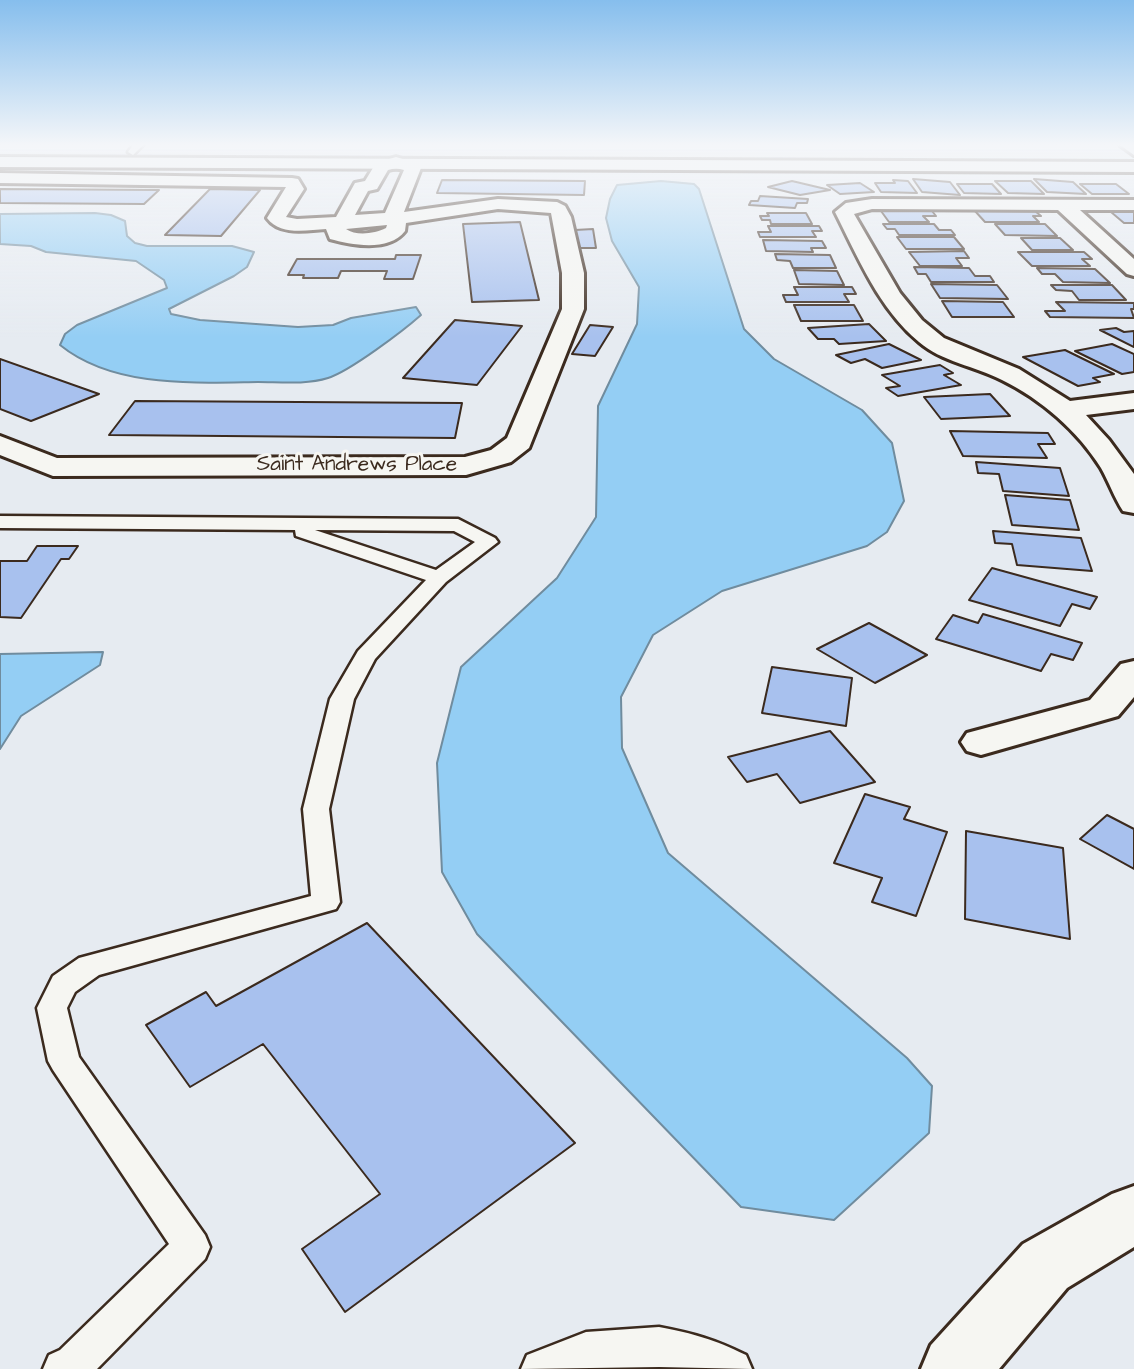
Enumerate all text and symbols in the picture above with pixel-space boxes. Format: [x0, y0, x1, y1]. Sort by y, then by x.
street label: Saint Andrews Place [257, 453, 457, 479]

